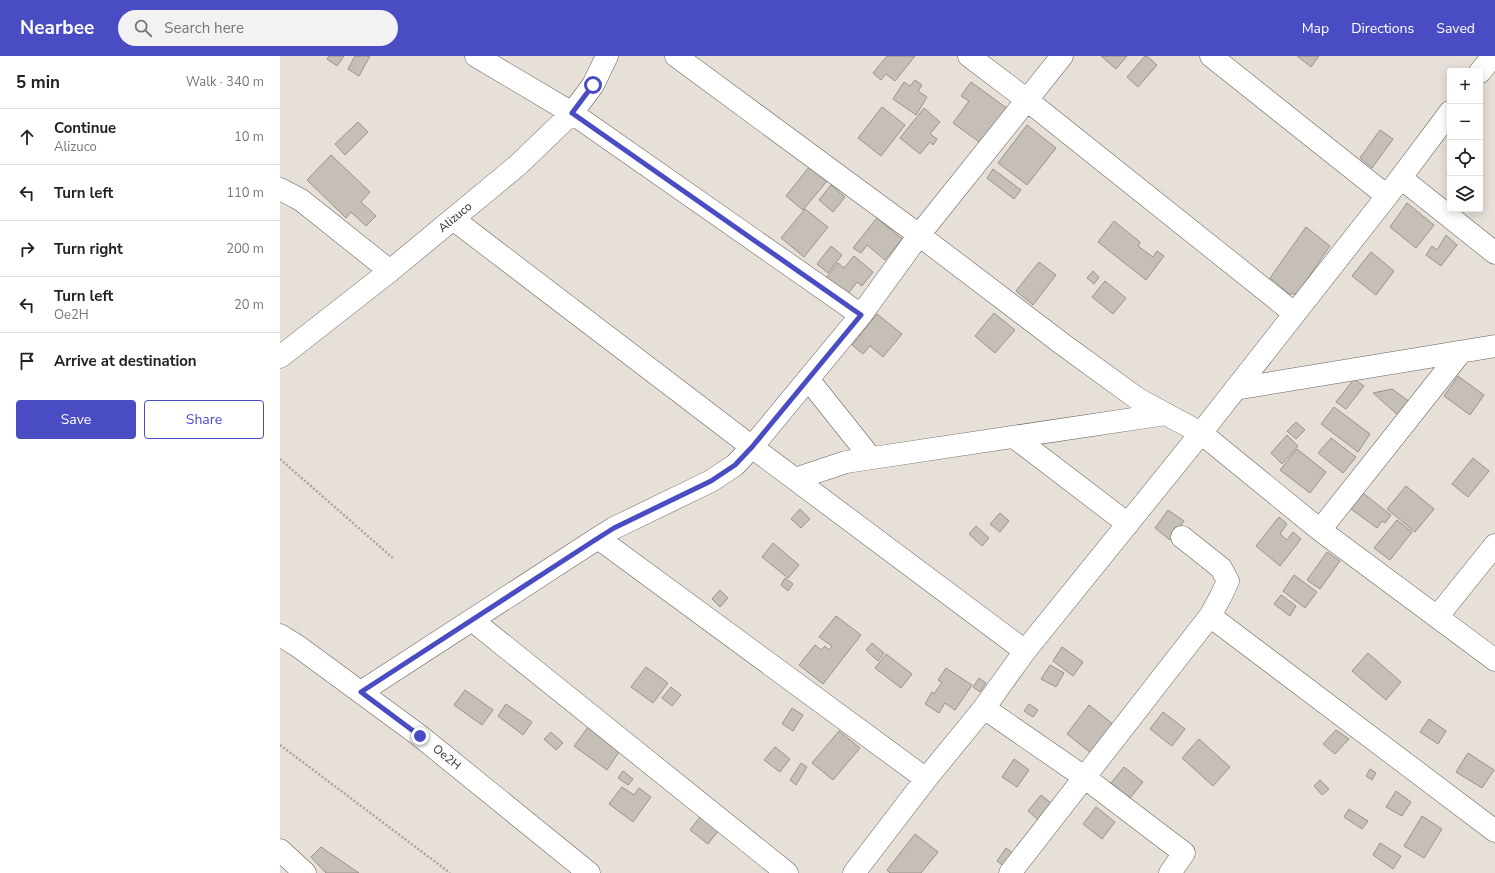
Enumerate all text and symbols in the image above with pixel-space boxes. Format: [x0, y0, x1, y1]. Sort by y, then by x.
search box [118, 10, 398, 46]
text: Nearbee [20, 15, 94, 41]
icon: search [132, 17, 154, 39]
text: Search here [164, 18, 244, 38]
text: Map [1302, 19, 1329, 38]
text: Directions [1351, 19, 1414, 38]
text: Saved [1436, 19, 1475, 38]
map controls [1447, 68, 1483, 212]
button: + [1447, 68, 1483, 104]
text: 5 min [16, 71, 60, 94]
text: Walk · 340 m [186, 73, 264, 91]
route start [584, 76, 602, 94]
button: − [1447, 104, 1483, 140]
text: Continue [54, 118, 116, 138]
icon: ahead [16, 126, 38, 148]
text: 10 m [234, 128, 264, 146]
text: Alizuco [54, 138, 97, 156]
button: locate [1447, 140, 1483, 176]
button: layers [1447, 176, 1483, 212]
icon: left [16, 182, 38, 204]
text: Turn left [54, 183, 113, 203]
text: 110 m [226, 184, 264, 202]
street label: Alizuco [435, 198, 476, 236]
icon: right [16, 238, 38, 260]
text: Turn right [54, 239, 123, 259]
text: 200 m [226, 240, 264, 258]
text: Turn left [54, 286, 113, 306]
icon: left [16, 294, 38, 316]
text: 20 m [234, 296, 264, 314]
text: Oe2H [54, 306, 89, 324]
icon: arrive [16, 350, 38, 372]
text: Arrive at destination [54, 351, 197, 371]
button: Save [16, 400, 136, 439]
button: Share [144, 400, 264, 439]
route end [411, 727, 429, 745]
street label: Oe2H [430, 741, 464, 773]

